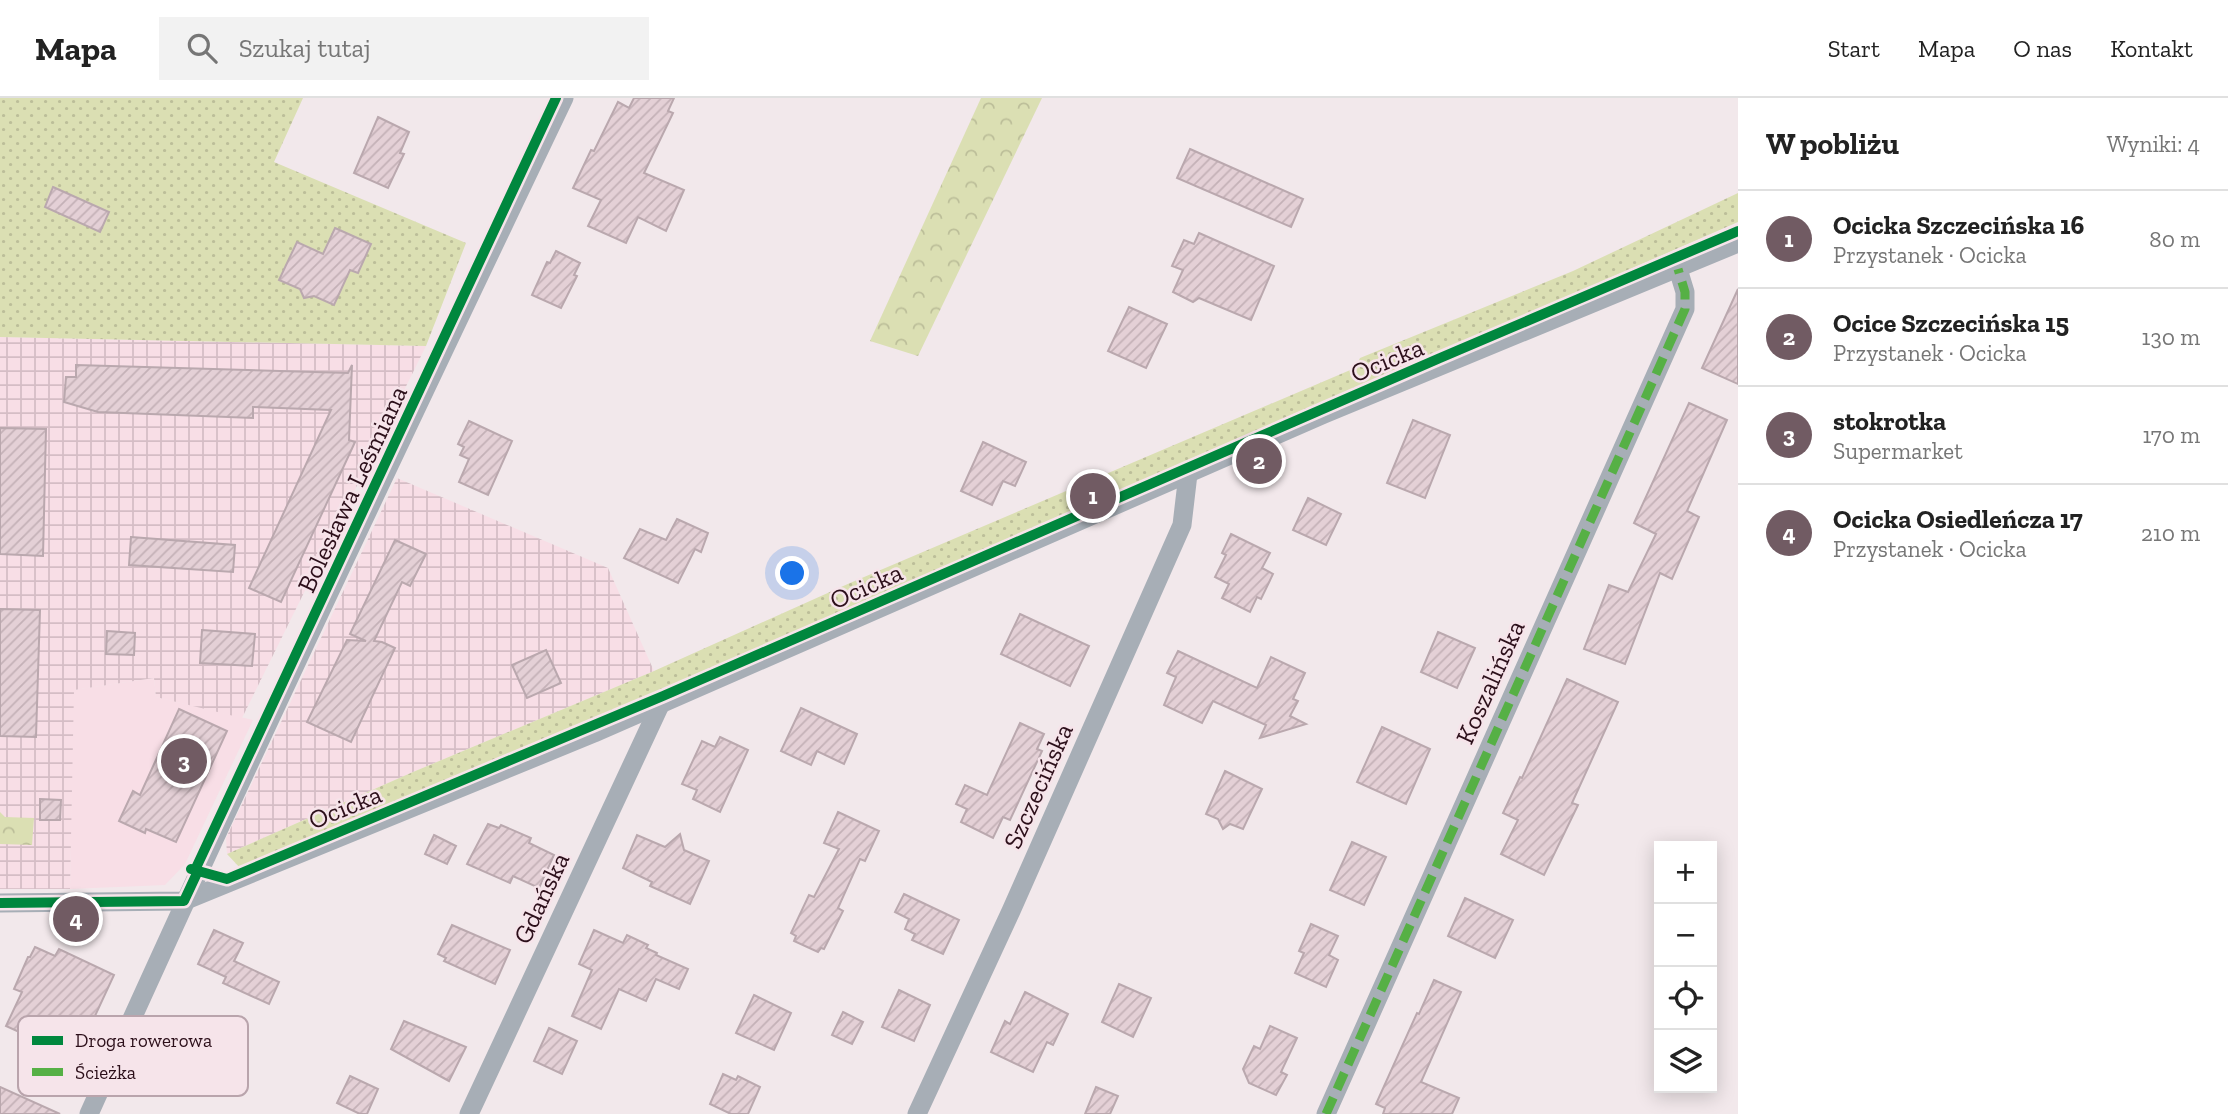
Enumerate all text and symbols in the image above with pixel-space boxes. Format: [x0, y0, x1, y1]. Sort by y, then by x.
search box [159, 17, 649, 80]
text: Mapa [35, 29, 117, 68]
icon: search [183, 29, 221, 67]
text: Szukaj tutaj [239, 32, 371, 64]
text: Start [1828, 34, 1880, 63]
text: Mapa [1918, 34, 1975, 63]
text: O nas [2013, 34, 2072, 63]
text: Kontakt [2110, 34, 2193, 63]
text: W pobliżu [1766, 126, 1899, 162]
text: Wyniki: 4 [2107, 130, 2200, 158]
text: Ocicka Szczecińska 16 [1833, 209, 2084, 241]
text: 1 [1784, 225, 1794, 253]
text: 80 m [2149, 225, 2200, 253]
text: Przystanek · Ocicka [1833, 241, 2027, 269]
text: Ocice Szczecińska 15 [1833, 307, 2069, 339]
text: 2 [1783, 323, 1795, 351]
text: 130 m [2142, 323, 2200, 351]
street label: Ocicka [1346, 331, 1429, 389]
text: Przystanek · Ocicka [1833, 339, 2027, 367]
street label: Bolesława Leśmiana [290, 380, 414, 598]
text: stokrotka [1833, 405, 1946, 437]
text: 3 [1783, 421, 1795, 449]
text: 170 m [2142, 421, 2200, 449]
pin: 2 [1236, 435, 1282, 487]
text: Supermarket [1833, 437, 1963, 465]
pin: 1 [1070, 470, 1116, 522]
text: Ocicka Osiedleńcza 17 [1833, 503, 2083, 535]
text: 4 [1782, 519, 1796, 547]
text: 210 m [2141, 519, 2200, 547]
text: Przystanek · Ocicka [1833, 535, 2027, 563]
your location [775, 556, 809, 590]
street label: Ocicka [825, 556, 908, 616]
street label: Koszalińska [1449, 615, 1532, 749]
street label: Szczecińska [996, 718, 1080, 854]
pin: 3 [161, 735, 207, 787]
street label: Ocicka [304, 778, 387, 836]
map controls [1654, 841, 1717, 1093]
button: + [1654, 841, 1717, 904]
street label: Gdańska [506, 847, 576, 949]
pin: 4 [53, 893, 99, 945]
button: − [1654, 904, 1717, 967]
button: locate [1654, 967, 1717, 1030]
legend [18, 1016, 248, 1096]
text: Droga rowerowa [75, 1029, 212, 1052]
button: layers [1654, 1030, 1717, 1093]
text: Ścieżka [75, 1061, 136, 1084]

